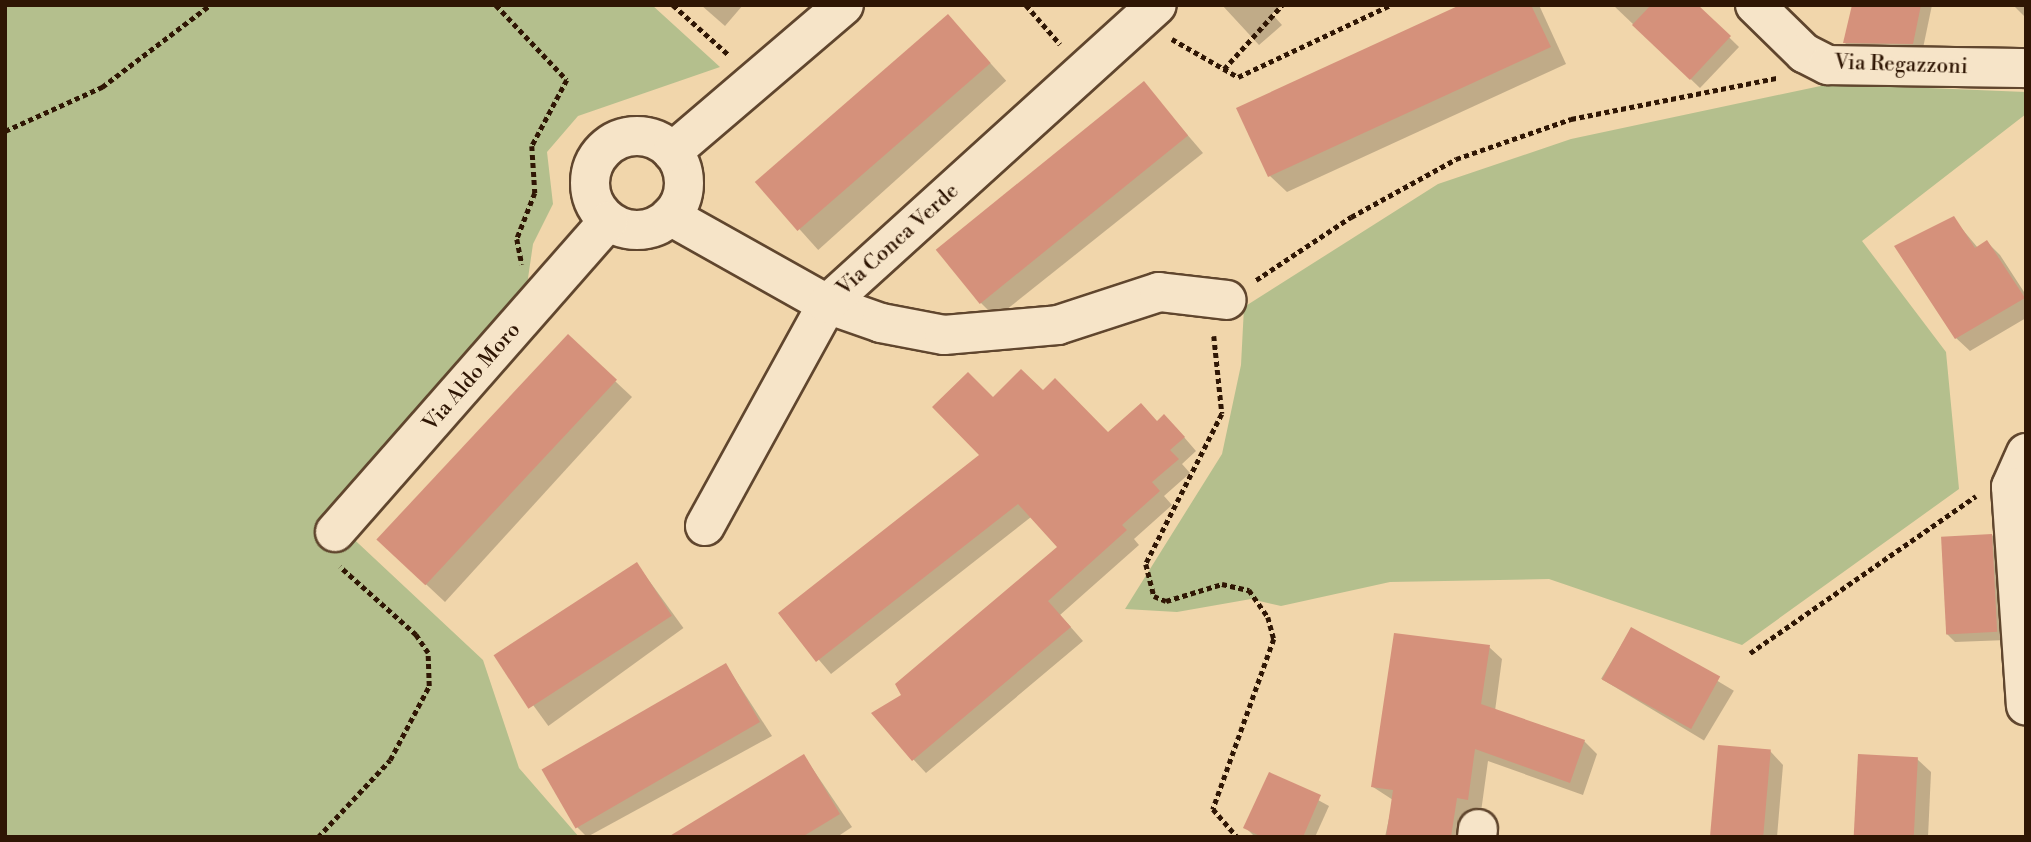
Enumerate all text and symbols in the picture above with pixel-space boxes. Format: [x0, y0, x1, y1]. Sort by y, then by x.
street label: Via Regazzoni [1834, 50, 1968, 80]
street label: Via Conca Verde [832, 179, 964, 301]
street label: Via Aldo Moro [418, 318, 526, 436]

